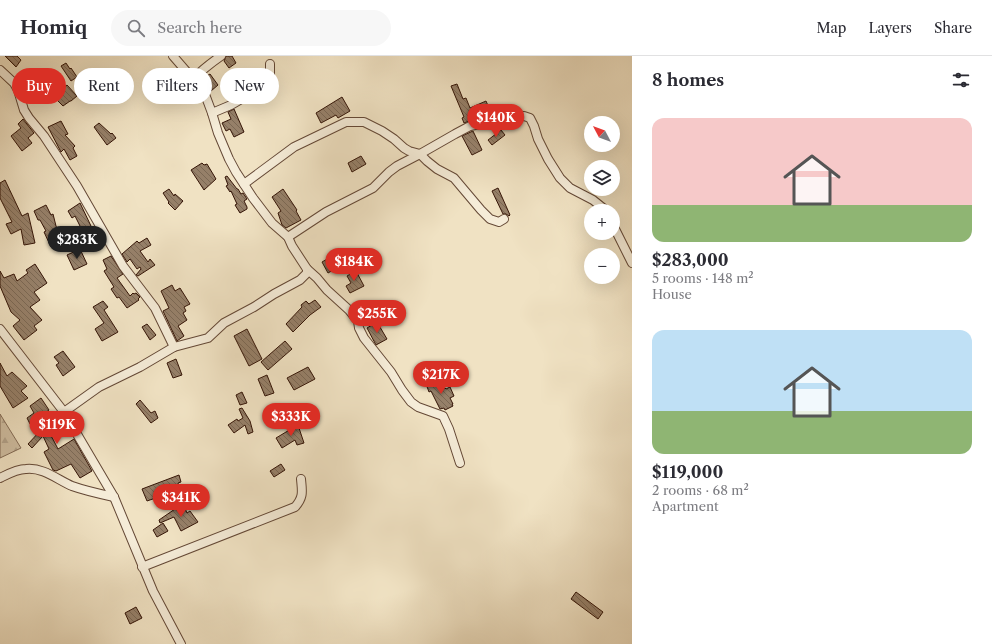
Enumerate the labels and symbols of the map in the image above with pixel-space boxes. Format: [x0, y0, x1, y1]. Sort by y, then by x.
pin: $140K [468, 104, 524, 138]
north arrow [584, 116, 620, 152]
pin: $283K [49, 226, 105, 260]
pin: $184K [326, 248, 382, 282]
pin: $255K [349, 300, 405, 334]
pin: $217K [413, 361, 469, 395]
pin: $333K [263, 403, 319, 437]
pin: $119K [29, 411, 85, 445]
pin: $341K [153, 484, 209, 518]

